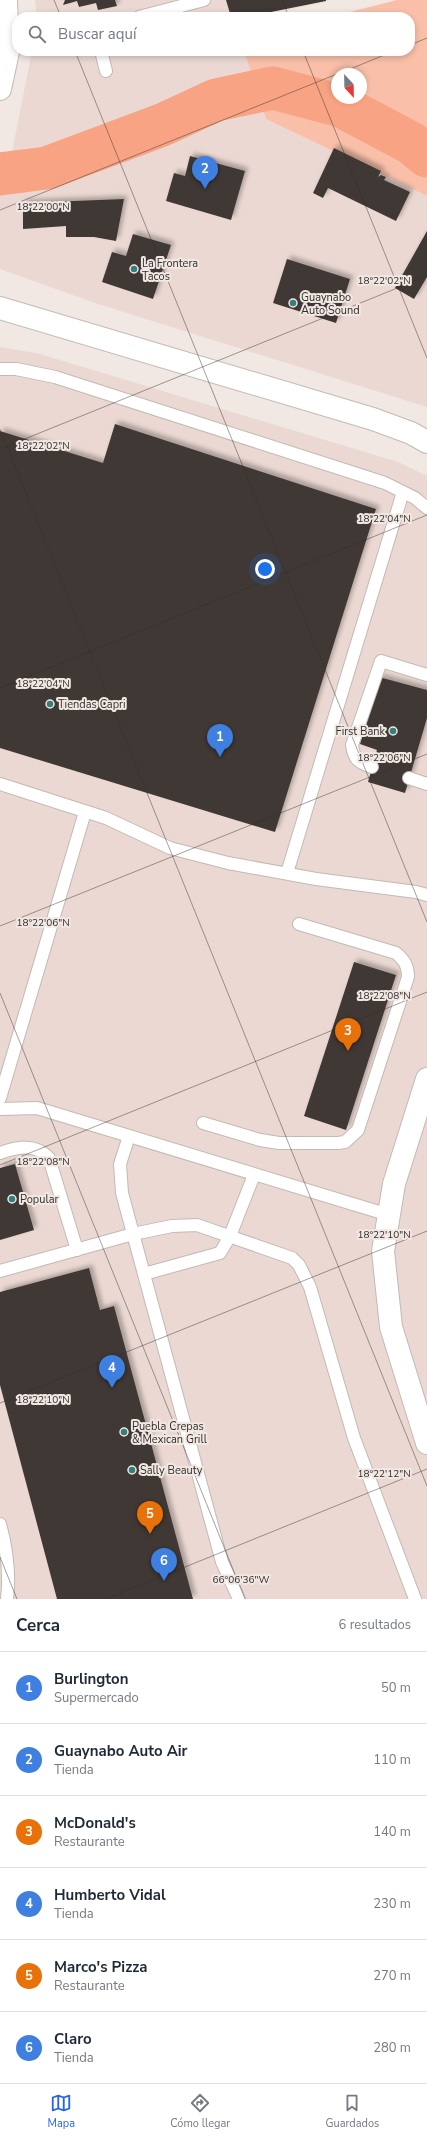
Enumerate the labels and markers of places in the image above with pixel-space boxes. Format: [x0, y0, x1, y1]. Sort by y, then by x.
pin: 2 [192, 156, 218, 189]
place label: La Frontera Tacos [142, 256, 198, 284]
marker: La Frontera Tacos [129, 264, 139, 274]
place label: Guaynabo Auto Sound [301, 290, 360, 318]
marker: Guaynabo Auto Sound [288, 298, 298, 308]
place label: Tiendas Capri [58, 697, 126, 712]
marker: Tiendas Capri [45, 699, 55, 709]
pin: 1 [207, 724, 233, 757]
place label: First Bank [336, 724, 385, 739]
marker: First Bank [388, 726, 398, 736]
pin: 3 [335, 1018, 361, 1051]
place label: Popular [20, 1192, 59, 1207]
marker: Popular [7, 1194, 17, 1204]
pin: 4 [99, 1355, 125, 1388]
place label: Puebla Crepas & Mexican Grill [132, 1419, 208, 1447]
marker: Puebla Crepas & Mexican Grill [119, 1427, 129, 1437]
place label: Sally Beauty [140, 1463, 203, 1478]
marker: Sally Beauty [127, 1465, 137, 1475]
pin: 5 [137, 1501, 163, 1534]
pin: 6 [151, 1548, 177, 1581]

